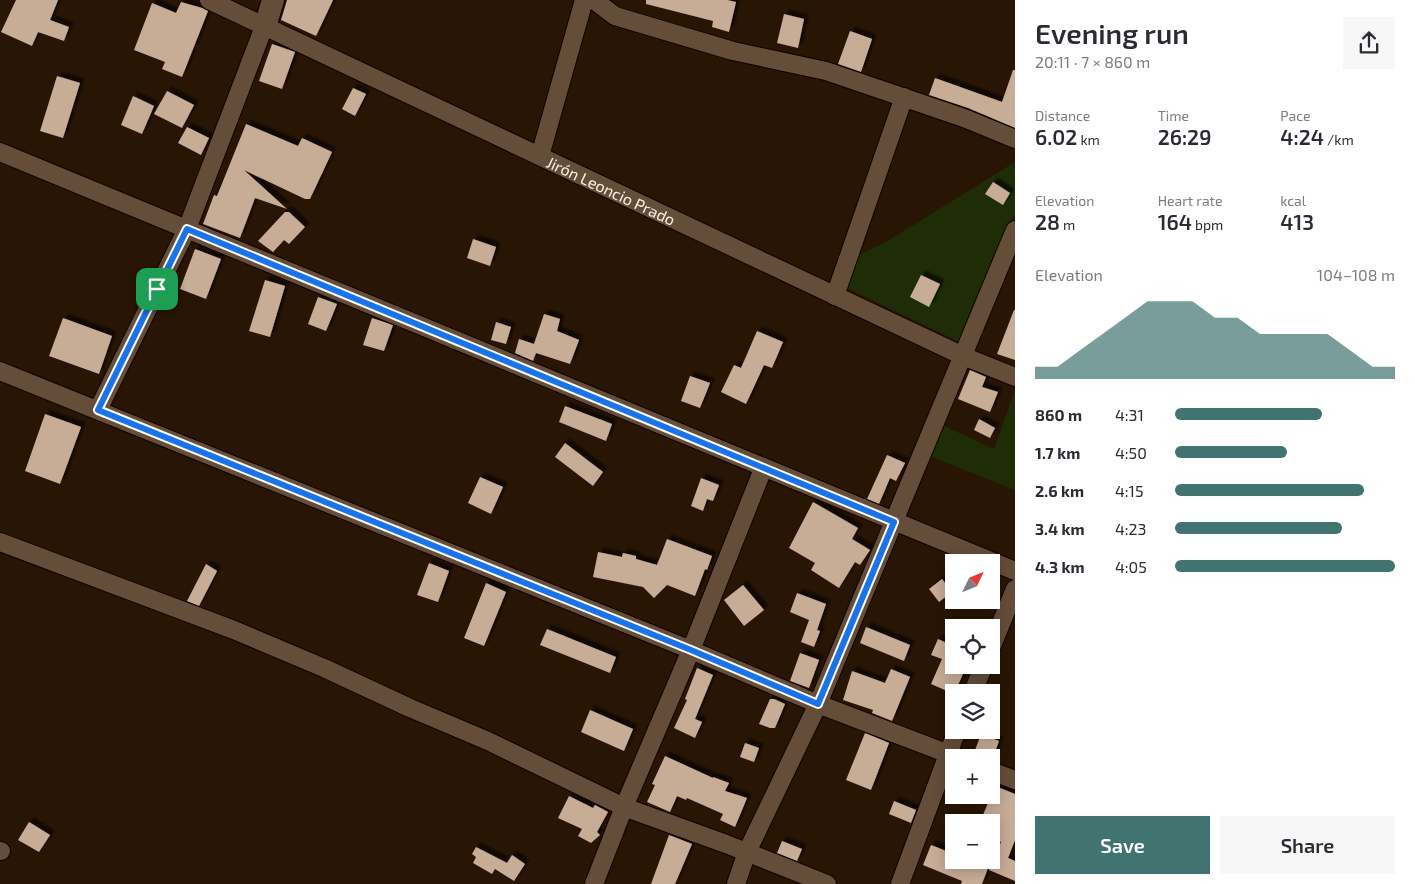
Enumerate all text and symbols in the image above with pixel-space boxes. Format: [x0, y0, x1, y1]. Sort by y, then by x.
text: Evening run [1035, 16, 1189, 50]
button: share [1343, 17, 1395, 69]
text: 20:11 · 7 × 860 m [1035, 52, 1150, 71]
text: Distance [1035, 107, 1090, 124]
text: Time [1158, 107, 1189, 124]
text: Pace [1280, 107, 1310, 124]
text: 6.02 [1035, 124, 1077, 149]
text: 26:29 [1158, 124, 1211, 149]
text: 4:24 [1280, 124, 1324, 149]
text: km [1077, 131, 1100, 148]
text: /km [1324, 131, 1354, 148]
street label: Jirón Leoncio Prado [544, 151, 679, 229]
text: Elevation [1035, 192, 1094, 209]
text: Heart rate [1158, 192, 1222, 209]
text: kcal [1280, 192, 1306, 209]
text: 28 [1035, 209, 1060, 234]
text: 164 [1158, 209, 1192, 234]
text: 413 [1280, 209, 1314, 234]
text: m [1060, 216, 1075, 233]
text: bpm [1192, 216, 1223, 233]
text: Elevation [1035, 265, 1103, 284]
text: 104–108 m [1317, 265, 1395, 284]
pin [136, 268, 178, 310]
icon: arrive [143, 275, 171, 303]
text: 860 m [1035, 405, 1082, 424]
text: 4:31 [1115, 405, 1144, 424]
text: 1.7 km [1035, 443, 1080, 462]
text: 4:50 [1115, 443, 1147, 462]
text: 2.6 km [1035, 481, 1084, 500]
text: 4:15 [1115, 481, 1144, 500]
text: 3.4 km [1035, 519, 1085, 538]
text: 4:23 [1115, 519, 1147, 538]
north arrow [945, 554, 1000, 609]
map controls [945, 554, 1000, 869]
text: 4.3 km [1035, 557, 1085, 576]
text: 4:05 [1115, 557, 1147, 576]
button: locate [945, 619, 1000, 674]
button: layers [945, 684, 1000, 739]
button: + [945, 749, 1000, 804]
button: − [945, 814, 1000, 869]
button: Save [1035, 816, 1210, 874]
button: Share [1220, 816, 1395, 874]

